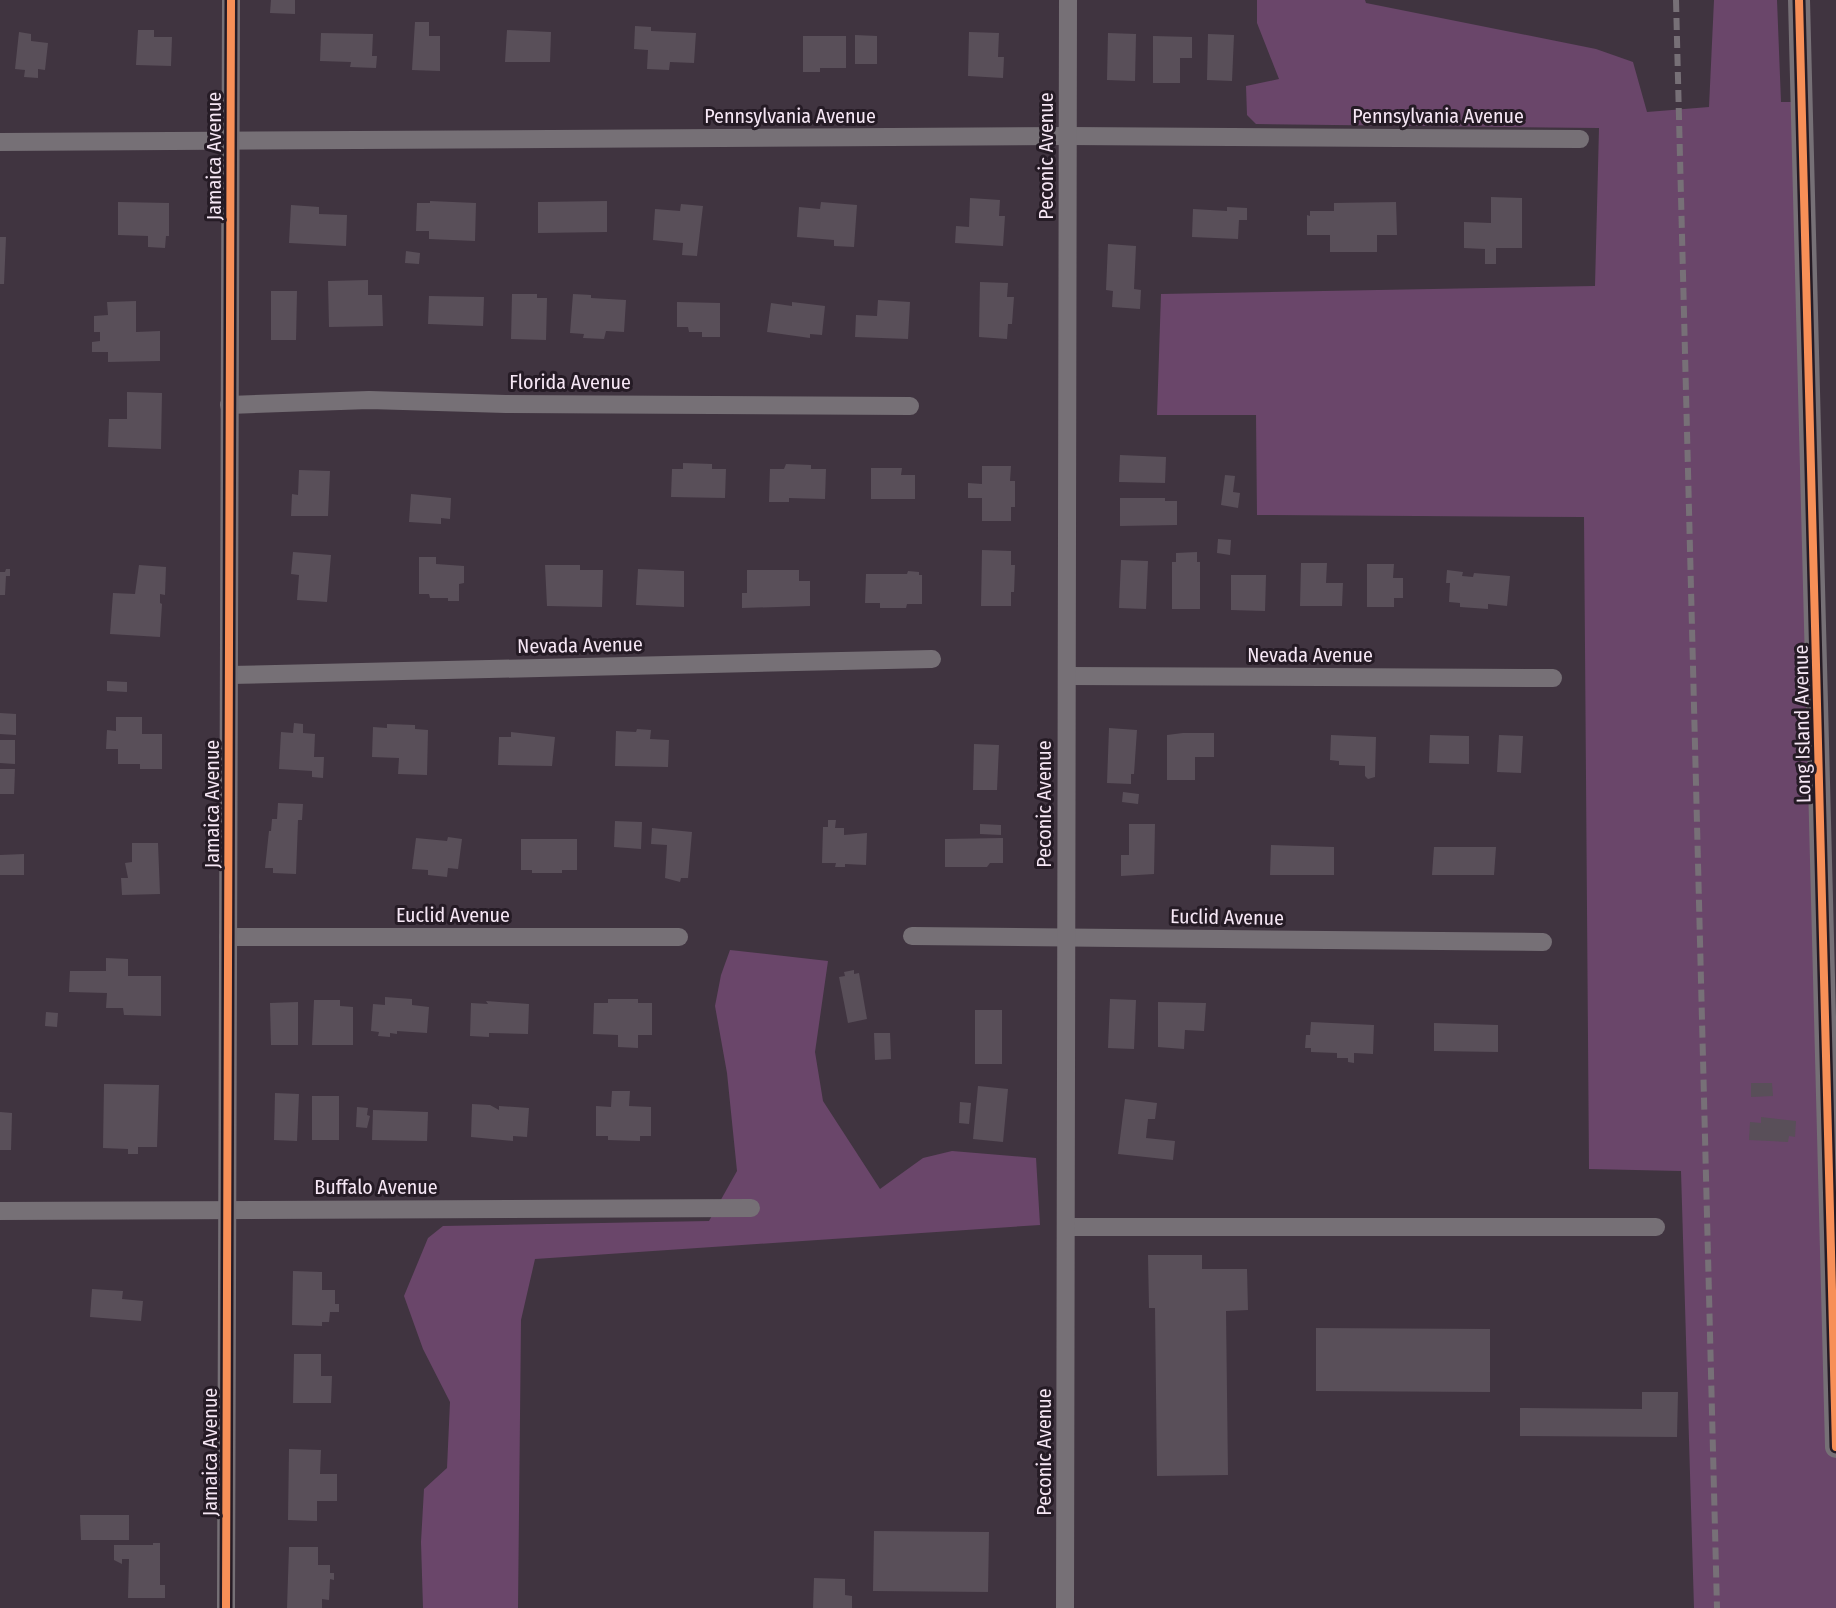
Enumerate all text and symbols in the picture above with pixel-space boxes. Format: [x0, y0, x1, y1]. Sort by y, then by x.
street label: Jamaica Avenue [202, 92, 226, 220]
street label: Peconic Avenue [1034, 92, 1058, 220]
street label: Pennsylvania Avenue [704, 104, 876, 128]
street label: Pennsylvania Avenue [1352, 104, 1524, 128]
street label: Florida Avenue [509, 370, 631, 394]
street label: Nevada Avenue [517, 632, 643, 658]
street label: Nevada Avenue [1247, 643, 1373, 667]
street label: Long Island Avenue [1789, 645, 1815, 803]
street label: Jamaica Avenue [200, 740, 224, 868]
street label: Peconic Avenue [1032, 740, 1056, 868]
street label: Euclid Avenue [396, 903, 510, 927]
street label: Euclid Avenue [1170, 904, 1284, 930]
street label: Buffalo Avenue [314, 1175, 438, 1199]
street label: Jamaica Avenue [198, 1388, 222, 1516]
street label: Peconic Avenue [1032, 1388, 1056, 1516]

